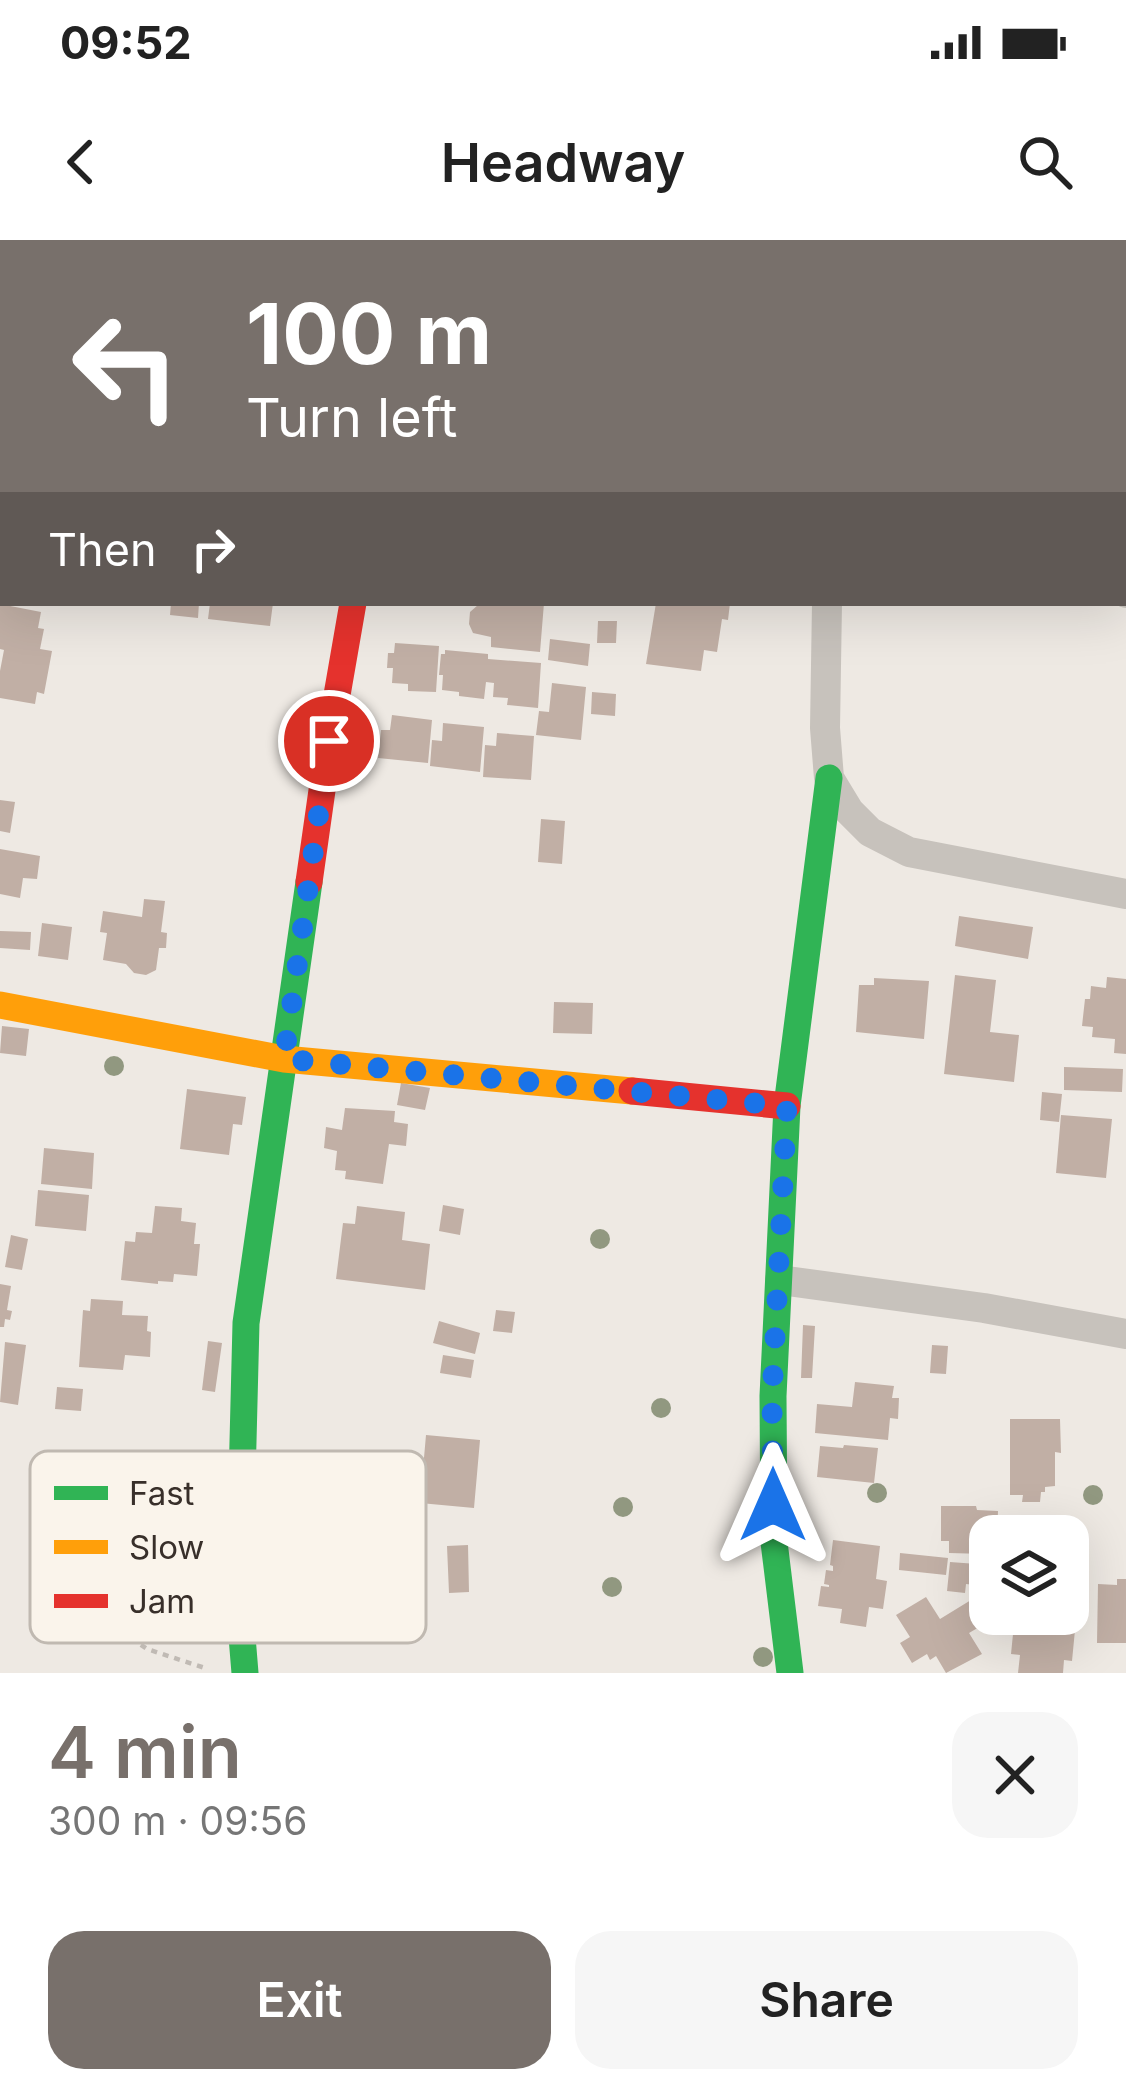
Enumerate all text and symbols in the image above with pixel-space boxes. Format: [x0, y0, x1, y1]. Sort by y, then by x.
text: 09:52 [60, 15, 192, 70]
icon: back [48, 129, 114, 195]
icon: search [1012, 129, 1078, 195]
text: Headway [441, 130, 685, 195]
text: 100 m [246, 283, 492, 384]
icon: left [48, 288, 204, 444]
text: Turn left [246, 385, 457, 450]
icon: right [180, 516, 246, 582]
text: Then [48, 522, 156, 577]
pin [278, 690, 380, 792]
icon: arrive [296, 708, 362, 774]
position arrow [710, 1442, 836, 1568]
legend [30, 1451, 426, 1643]
text: Fast [129, 1473, 195, 1513]
map controls [969, 1515, 1089, 1635]
button: layers [969, 1515, 1089, 1635]
text: Slow [129, 1527, 204, 1567]
text: Jam [129, 1581, 195, 1621]
text: 4 min [48, 1708, 242, 1795]
button: close [952, 1712, 1078, 1838]
text: 300 m · 09:56 [48, 1797, 308, 1844]
button: Exit [48, 1931, 551, 2069]
button: Share [575, 1931, 1078, 2069]

